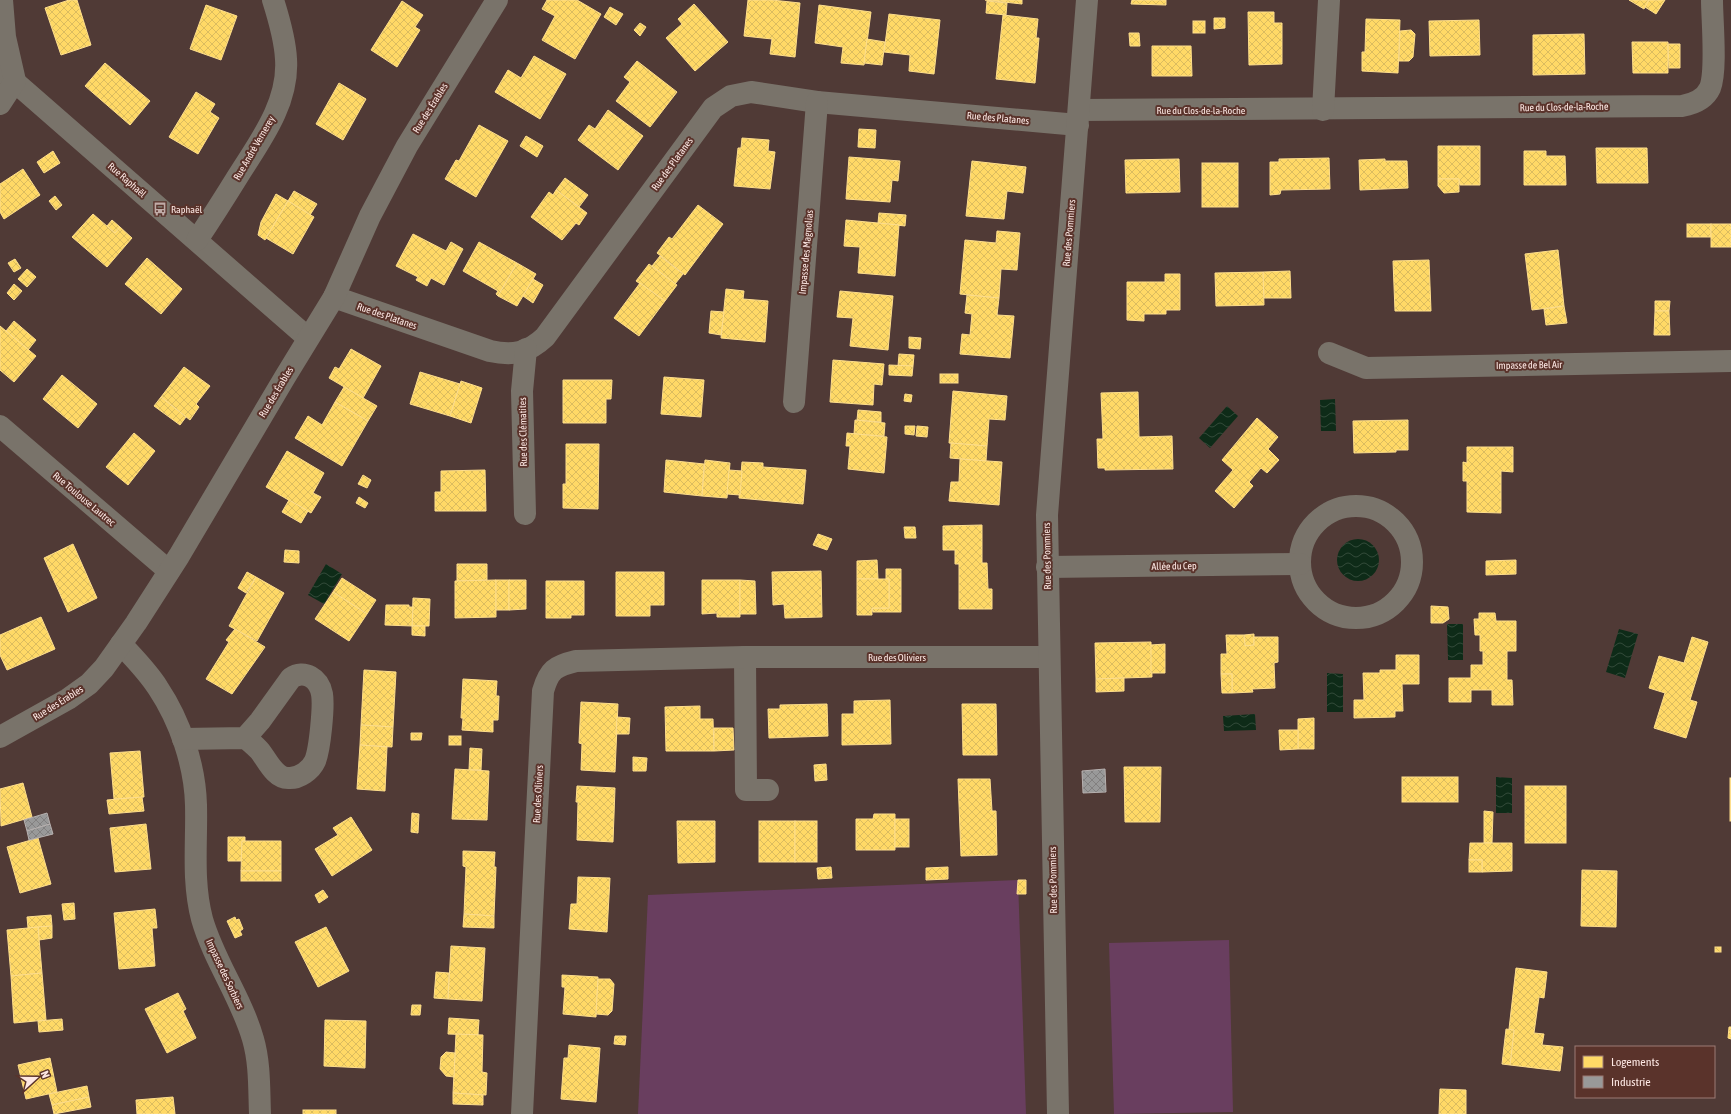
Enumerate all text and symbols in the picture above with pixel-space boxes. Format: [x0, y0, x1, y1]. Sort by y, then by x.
street label: Rue des Érables [410, 81, 450, 135]
street label: Rue du Clos-de-la-Roche [1519, 101, 1609, 113]
street label: Rue du Clos-de-la-Roche [1157, 105, 1246, 116]
street label: Rue des Platanes [966, 110, 1030, 126]
street label: Rue André Vernerey [231, 114, 277, 182]
street label: Rue des Platanes [649, 135, 695, 193]
street label: Rue Raphaël [106, 160, 149, 200]
street label: Rue des Pommiers [1061, 199, 1077, 267]
bus stop icon: Raphaël [152, 201, 168, 217]
place label: Raphaël [171, 204, 202, 215]
street label: Impasse des Magnolias [797, 209, 815, 295]
street label: Rue des Platanes [356, 301, 419, 332]
street label: Impasse de Bel Air [1496, 359, 1563, 371]
street label: Rue des Érables [257, 364, 296, 419]
street label: Rue des Clématites [517, 397, 529, 467]
street label: Rue Toulouse Lautrec [51, 470, 118, 528]
street label: Rue des Pommiers [1041, 522, 1053, 590]
street label: Allée du Cep [1151, 560, 1197, 572]
street label: Rue des Oliviers [868, 652, 927, 663]
street label: Rue des Érables [31, 683, 85, 723]
street label: Rue des Oliviers [531, 764, 545, 823]
street label: Rue des Pommiers [1047, 846, 1059, 914]
street label: Impasse des Sorbiers [204, 937, 246, 1011]
legend [1575, 1046, 1715, 1098]
text: Logements [1611, 1055, 1659, 1069]
north arrow [16, 1058, 56, 1098]
text: N [39, 1069, 52, 1080]
text: Industrie [1611, 1075, 1651, 1089]

